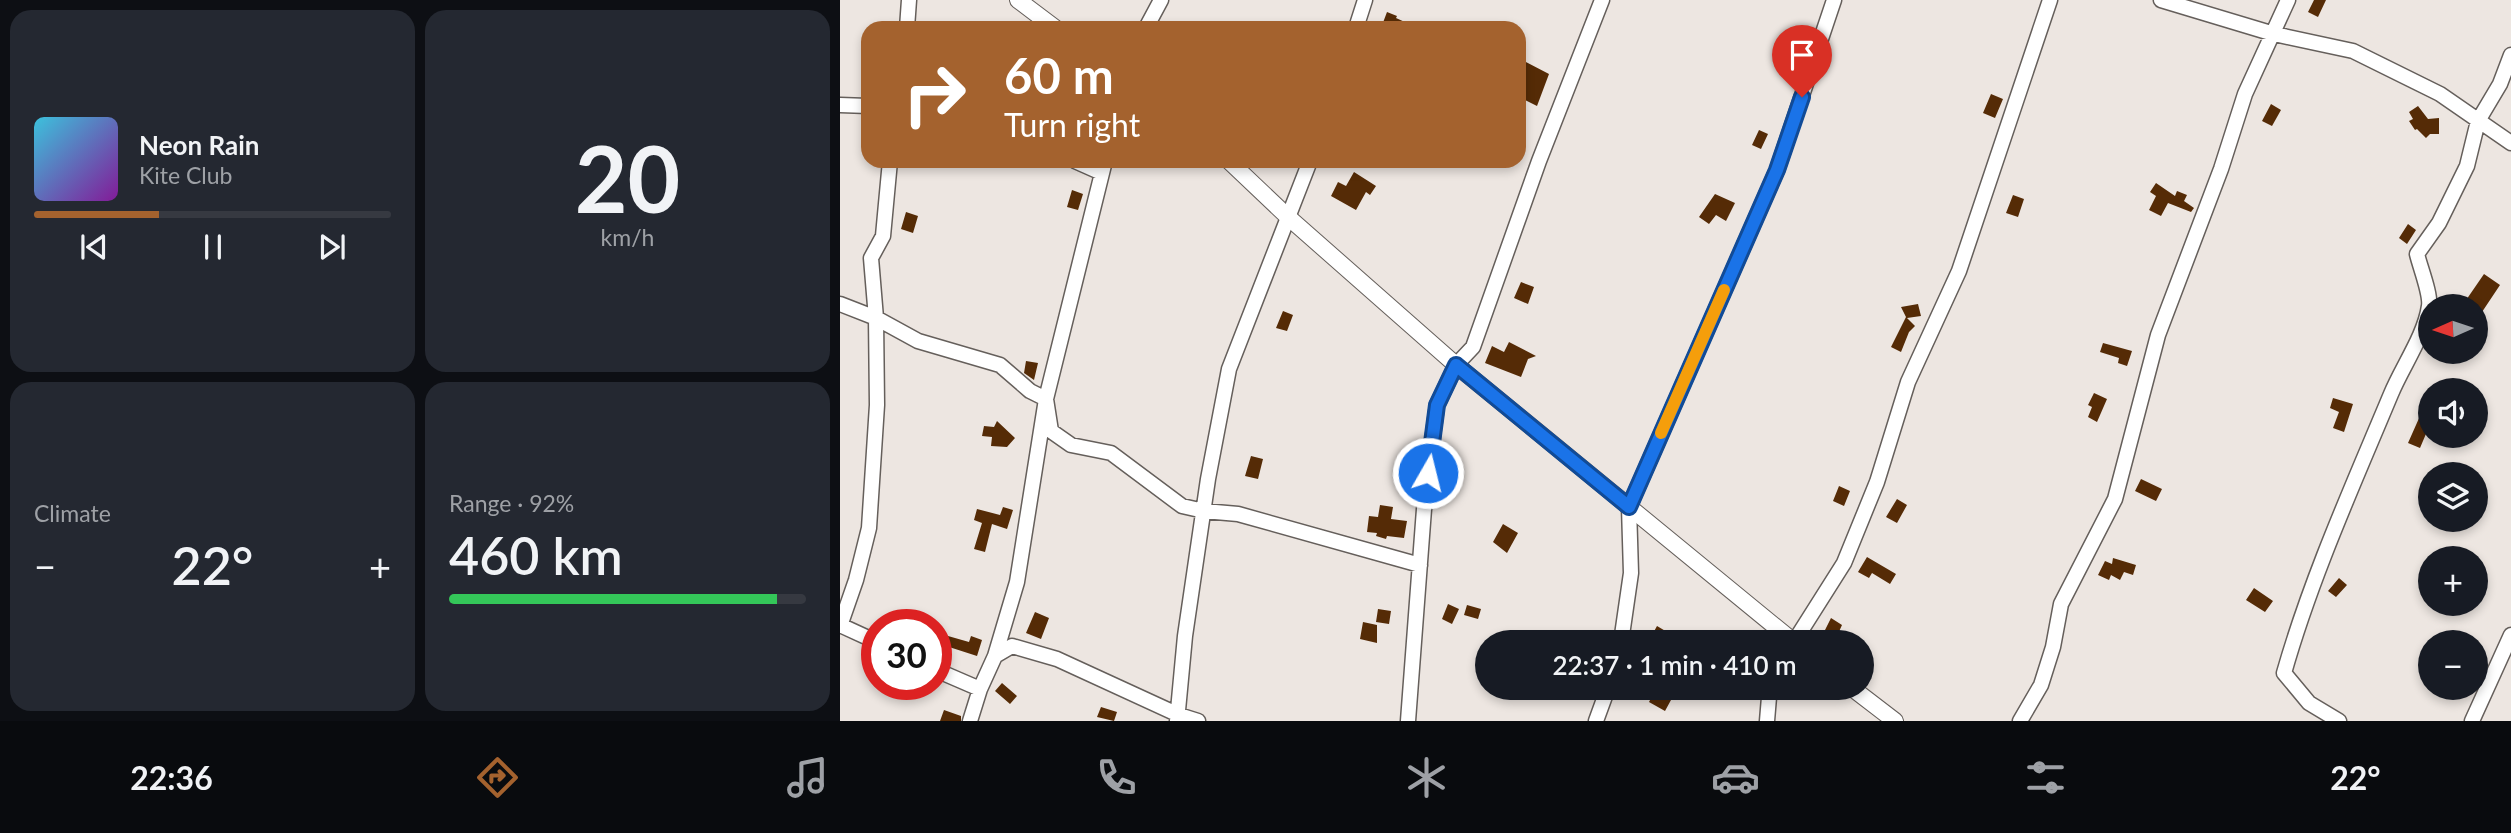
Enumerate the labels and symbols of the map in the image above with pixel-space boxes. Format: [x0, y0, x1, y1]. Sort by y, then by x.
pin [1772, 25, 1832, 97]
north arrow [2418, 294, 2488, 364]
position arrow [1391, 436, 1465, 510]
speed limit sign: 30 [861, 609, 952, 700]

